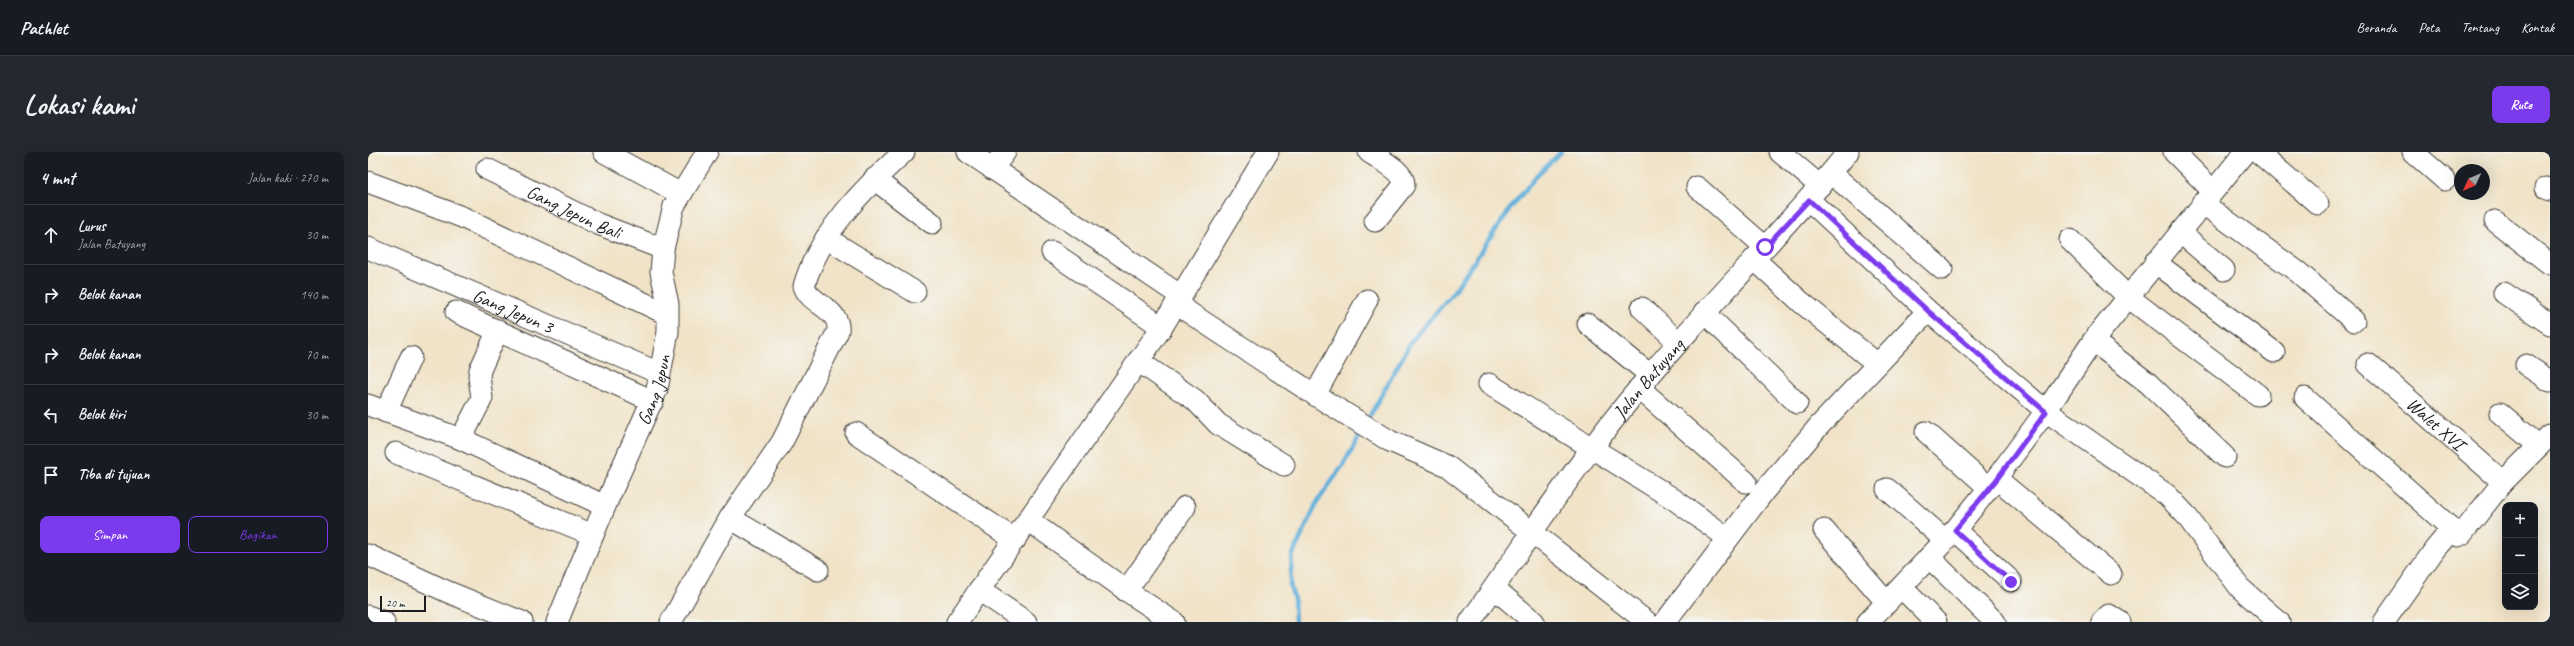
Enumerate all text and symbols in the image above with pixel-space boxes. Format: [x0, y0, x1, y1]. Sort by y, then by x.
text: Pathlet [20, 16, 68, 40]
text: Beranda [2357, 19, 2397, 36]
text: Peta [2419, 19, 2440, 36]
text: Tentang [2462, 19, 2499, 36]
text: Kontak [2521, 19, 2554, 36]
button: Rute [2492, 86, 2550, 123]
text: Lokasi kami [24, 87, 134, 122]
north arrow [2454, 164, 2490, 200]
text: 4 mnt [40, 168, 75, 189]
text: Jalan kaki · 270 m [248, 170, 328, 186]
street label: Gang Jepun Bali [523, 180, 627, 246]
text: Lurus [78, 217, 106, 236]
icon: ahead [40, 224, 62, 246]
text: 30 m [306, 227, 328, 243]
text: Jalan Batuyang [78, 236, 145, 252]
route start [1756, 238, 1774, 256]
street label: Gang Jepun 3 [469, 283, 558, 340]
icon: right [40, 284, 62, 306]
text: Belok kanan [78, 285, 141, 304]
text: 140 m [300, 287, 328, 303]
street label: Jalan Batuyang [1607, 333, 1690, 425]
icon: right [40, 344, 62, 366]
text: Belok kanan [78, 345, 141, 364]
text: 70 m [306, 347, 328, 363]
street label: Gang Jepun [632, 353, 676, 429]
street label: Walet XVI [2401, 392, 2472, 459]
icon: left [40, 404, 62, 426]
text: Belok kiri [78, 405, 125, 424]
text: 30 m [306, 407, 328, 423]
icon: arrive [40, 464, 62, 486]
text: Tiba di tujuan [78, 465, 149, 484]
map controls [2502, 502, 2538, 610]
button: + [2502, 502, 2538, 538]
button: Simpan [40, 516, 180, 553]
button: Bagikan [188, 516, 328, 553]
button: − [2502, 538, 2538, 574]
route end [2002, 573, 2020, 591]
button: layers [2502, 574, 2538, 610]
scale bar [380, 594, 426, 613]
text: 20 m [386, 596, 405, 610]

